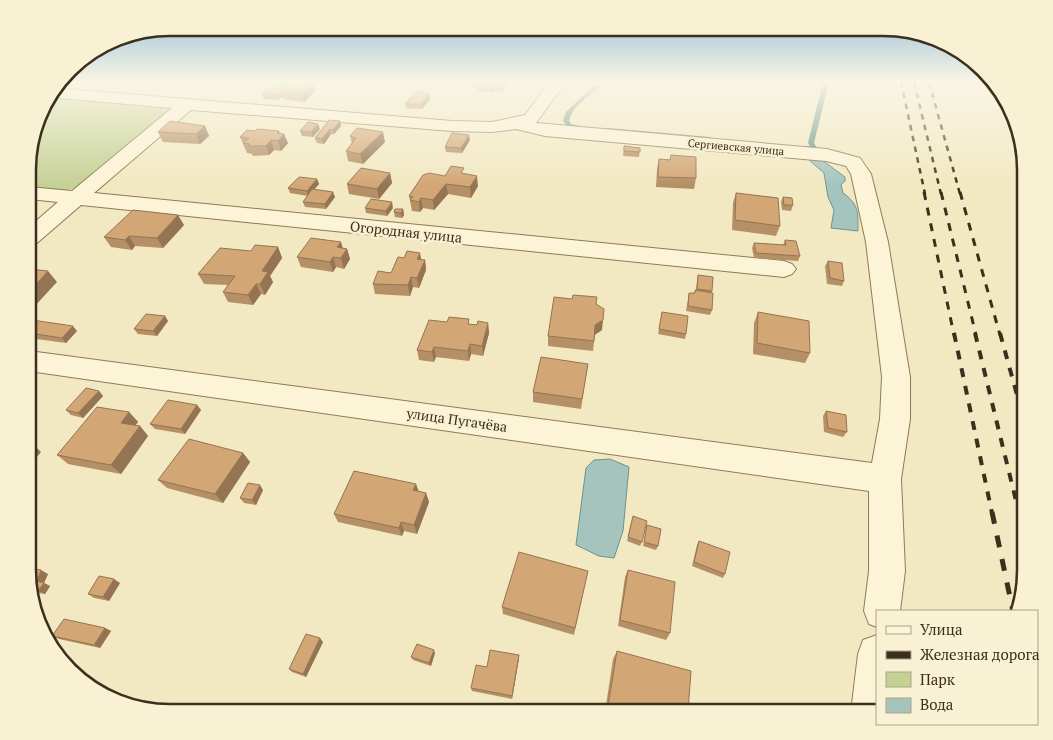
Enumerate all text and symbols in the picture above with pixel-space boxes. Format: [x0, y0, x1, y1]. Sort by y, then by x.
street label: Сергиевская улица [687, 136, 785, 158]
street label: Огородная улица [349, 216, 463, 247]
street label: улица Пугачёва [404, 403, 509, 436]
legend [876, 610, 1038, 725]
text: Улица [920, 619, 963, 639]
text: Железная дорога [920, 644, 1040, 664]
text: Парк [920, 669, 956, 689]
text: Вода [920, 694, 954, 714]

